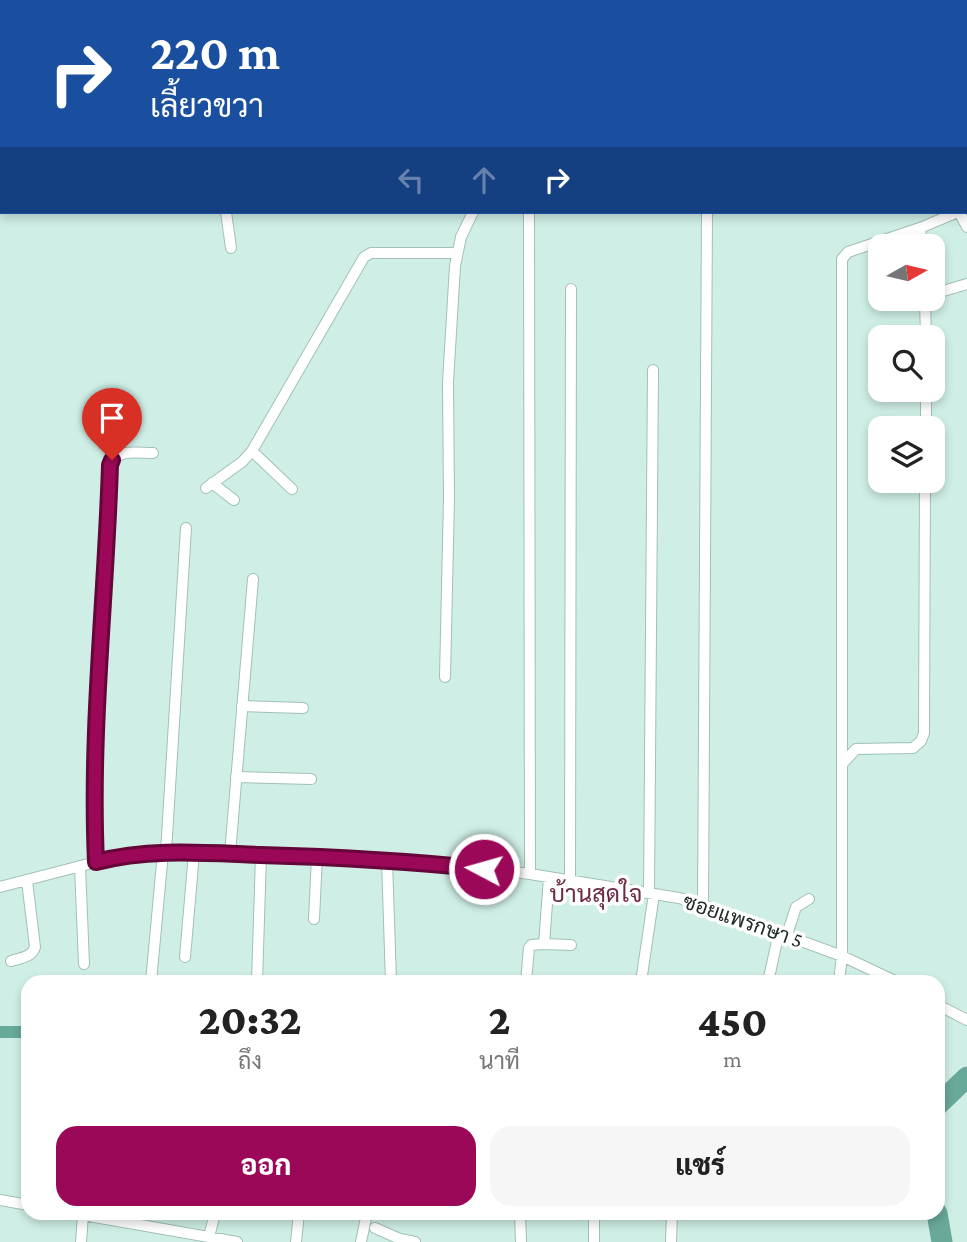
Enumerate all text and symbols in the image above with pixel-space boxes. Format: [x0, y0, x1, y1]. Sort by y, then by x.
text: 220 m [150, 25, 280, 80]
icon: right [35, 28, 126, 119]
text: เลี้ยวขวา [150, 88, 264, 124]
icon: left [392, 161, 430, 199]
icon: ahead [465, 161, 503, 199]
icon: right [538, 161, 576, 199]
north arrow [868, 234, 945, 312]
map controls [868, 234, 945, 493]
button: search [868, 325, 945, 402]
pin [82, 388, 142, 460]
icon: arrive [93, 399, 131, 437]
button: layers [868, 416, 945, 493]
position arrow [447, 832, 521, 906]
district label: บ้านสุดใจ [550, 878, 642, 910]
street label: ซอยแพรกษา 5 [680, 889, 806, 953]
text: 20:32 [198, 996, 302, 1043]
text: 2 [488, 996, 510, 1043]
text: 450 [697, 998, 768, 1045]
text: m [723, 1046, 742, 1072]
text: ถึง [238, 1048, 262, 1074]
text: นาที [479, 1048, 520, 1074]
button: ออก [56, 1126, 476, 1206]
button: แชร์ [490, 1126, 910, 1206]

